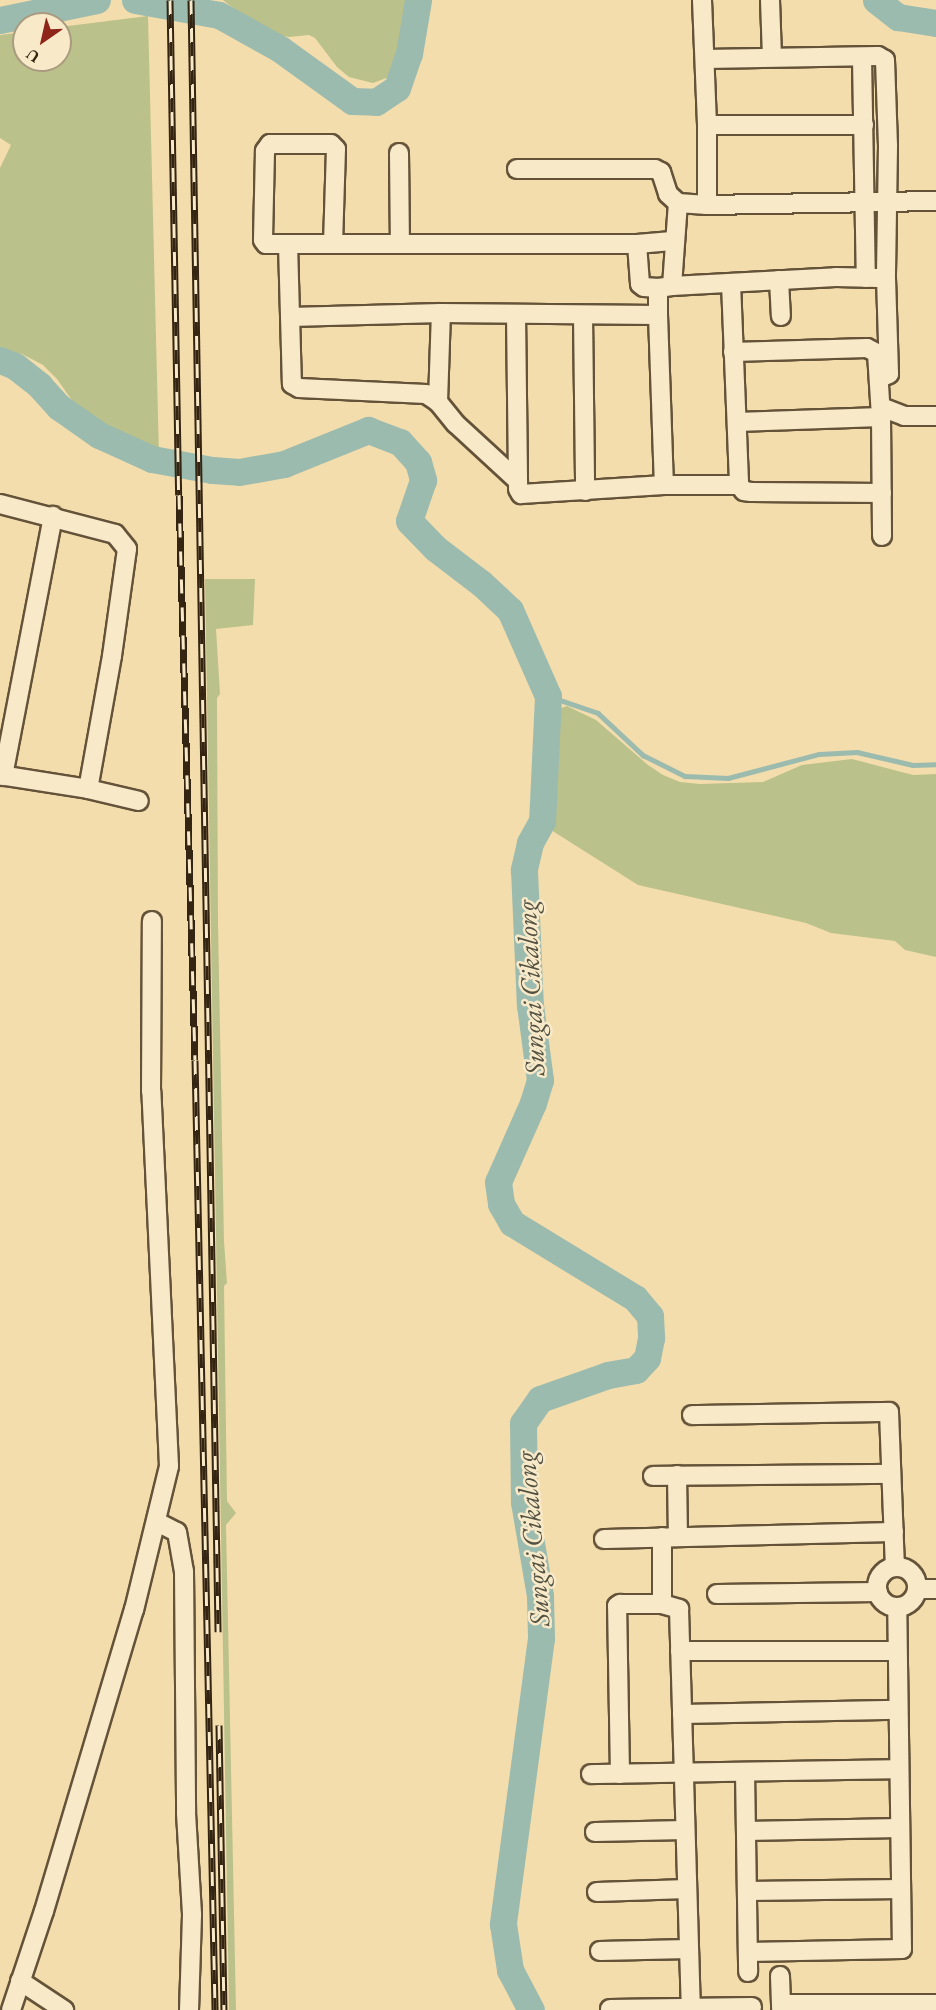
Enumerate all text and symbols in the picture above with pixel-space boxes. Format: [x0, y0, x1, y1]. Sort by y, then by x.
north arrow [12, 12, 72, 72]
text: U [22, 44, 44, 68]
water label: Sungai Cikalong [509, 899, 551, 1077]
water label: Sungai Cikalong [508, 1450, 556, 1628]

